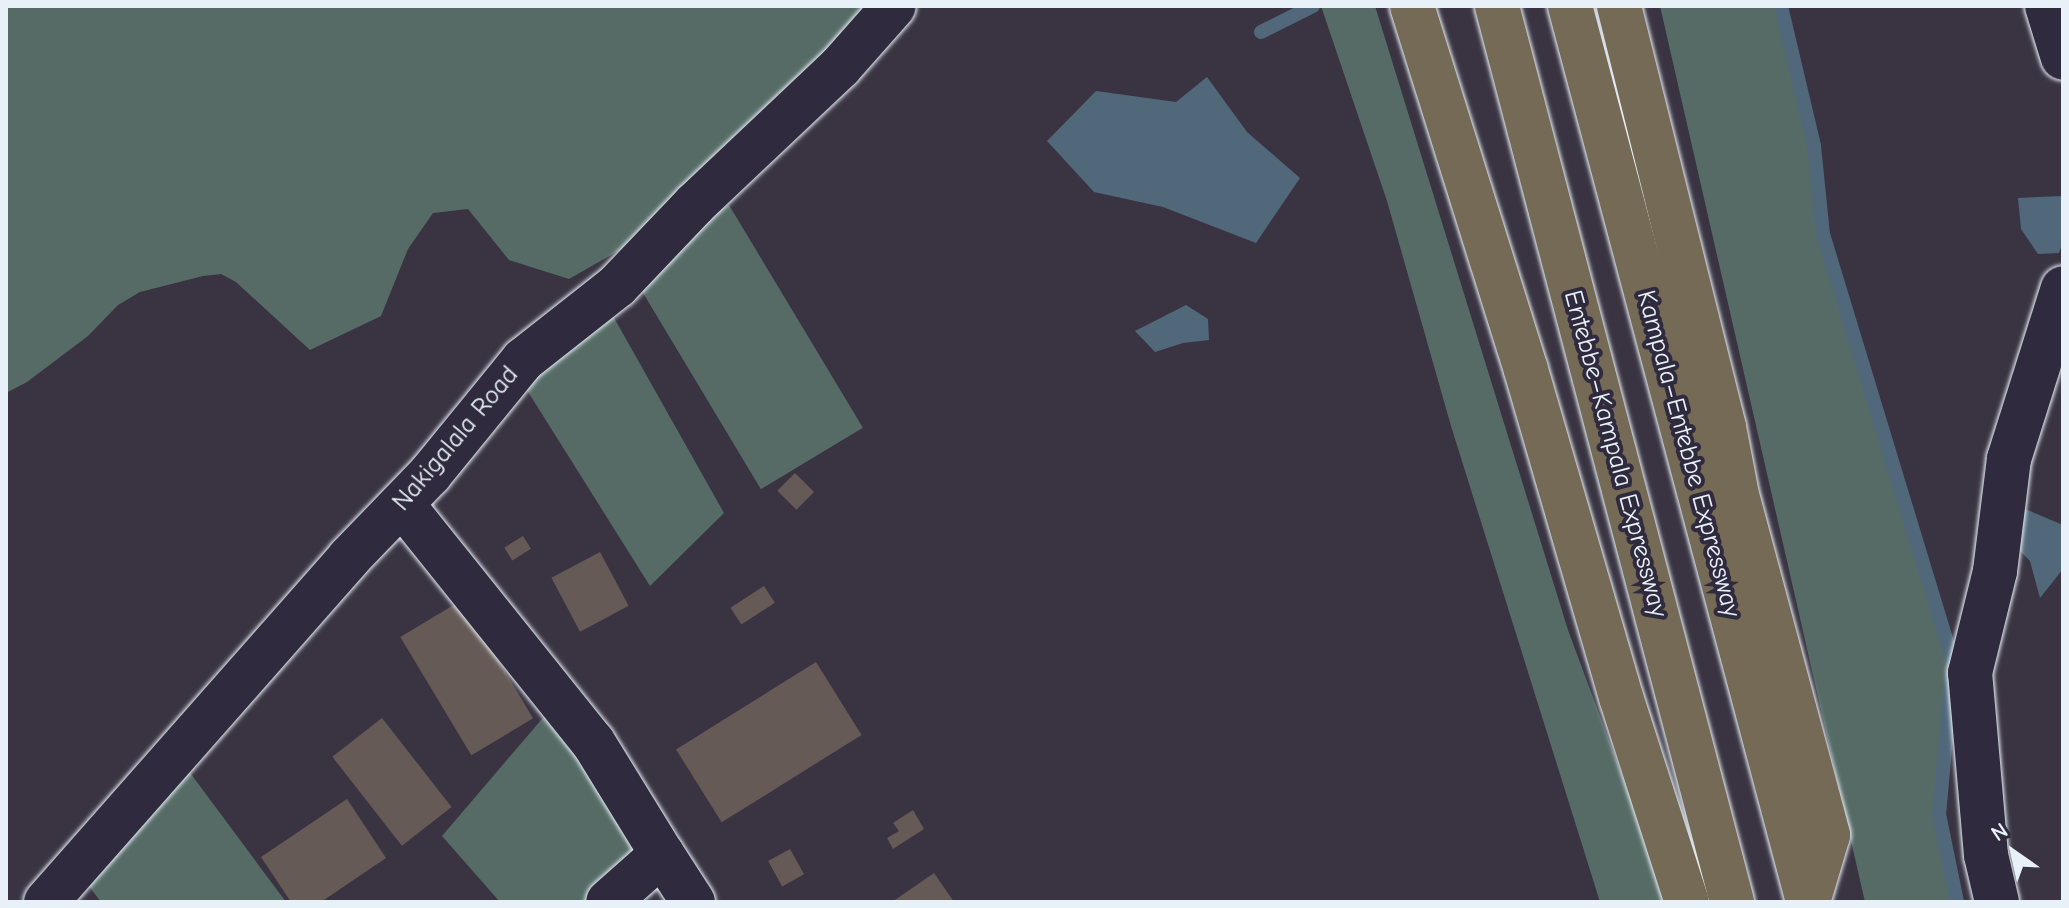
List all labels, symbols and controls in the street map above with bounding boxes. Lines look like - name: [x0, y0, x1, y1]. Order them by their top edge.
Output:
- street label: Entebbe–Kampala Expressway: [1556, 287, 1674, 621]
- street label: Kampala–Entebbe Expressway: [1629, 287, 1747, 621]
- street label: Nakigalala Road: [386, 360, 526, 518]
- north arrow: [1973, 812, 2053, 892]
- text: N: [1986, 817, 2013, 847]

